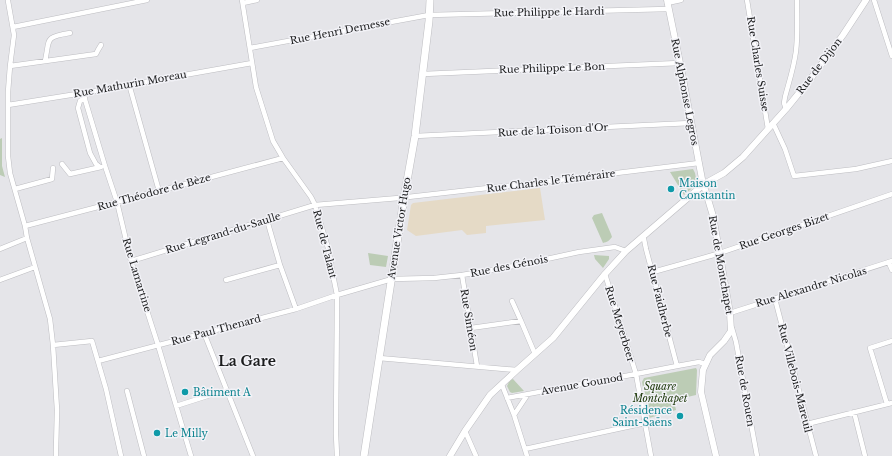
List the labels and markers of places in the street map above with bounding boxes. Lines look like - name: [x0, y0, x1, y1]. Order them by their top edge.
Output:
- place label: Maison Constantin: [679, 177, 735, 202]
- marker: Maison Constantin: [666, 184, 676, 194]
- place label: Bâtiment A: [193, 386, 251, 399]
- marker: Bâtiment A: [180, 387, 190, 397]
- place label: Résidence Saint-Saëns: [612, 404, 672, 429]
- marker: Résidence Saint-Saëns: [675, 411, 685, 421]
- place label: Le Milly: [165, 427, 209, 440]
- marker: Le Milly: [152, 428, 162, 438]

